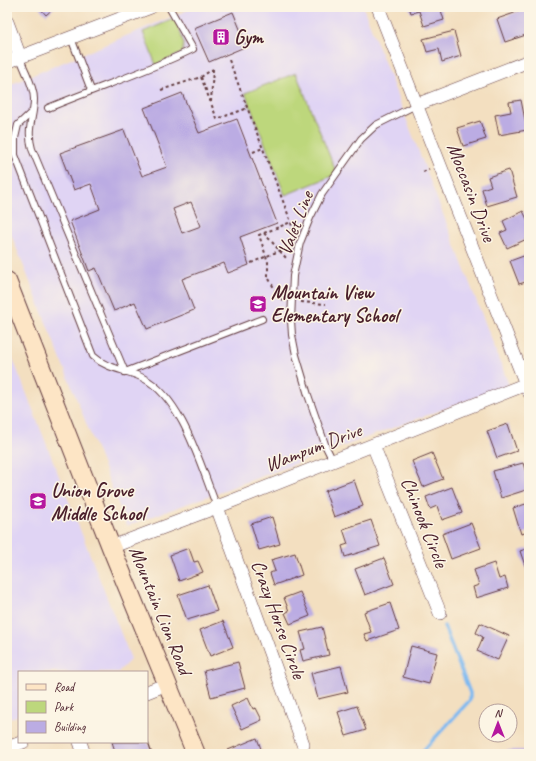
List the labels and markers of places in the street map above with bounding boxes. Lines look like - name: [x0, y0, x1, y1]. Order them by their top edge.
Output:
- place label: Gym: [234, 25, 265, 50]
- building icon: Gym: [211, 27, 231, 47]
- place label: Mountain View Elementary School: [271, 280, 401, 328]
- school or university icon: Mountain View Elementary School: [248, 294, 268, 314]
- place label: Union Grove Middle School: [51, 478, 148, 526]
- school or university icon: Union Grove Middle School: [28, 491, 48, 511]

